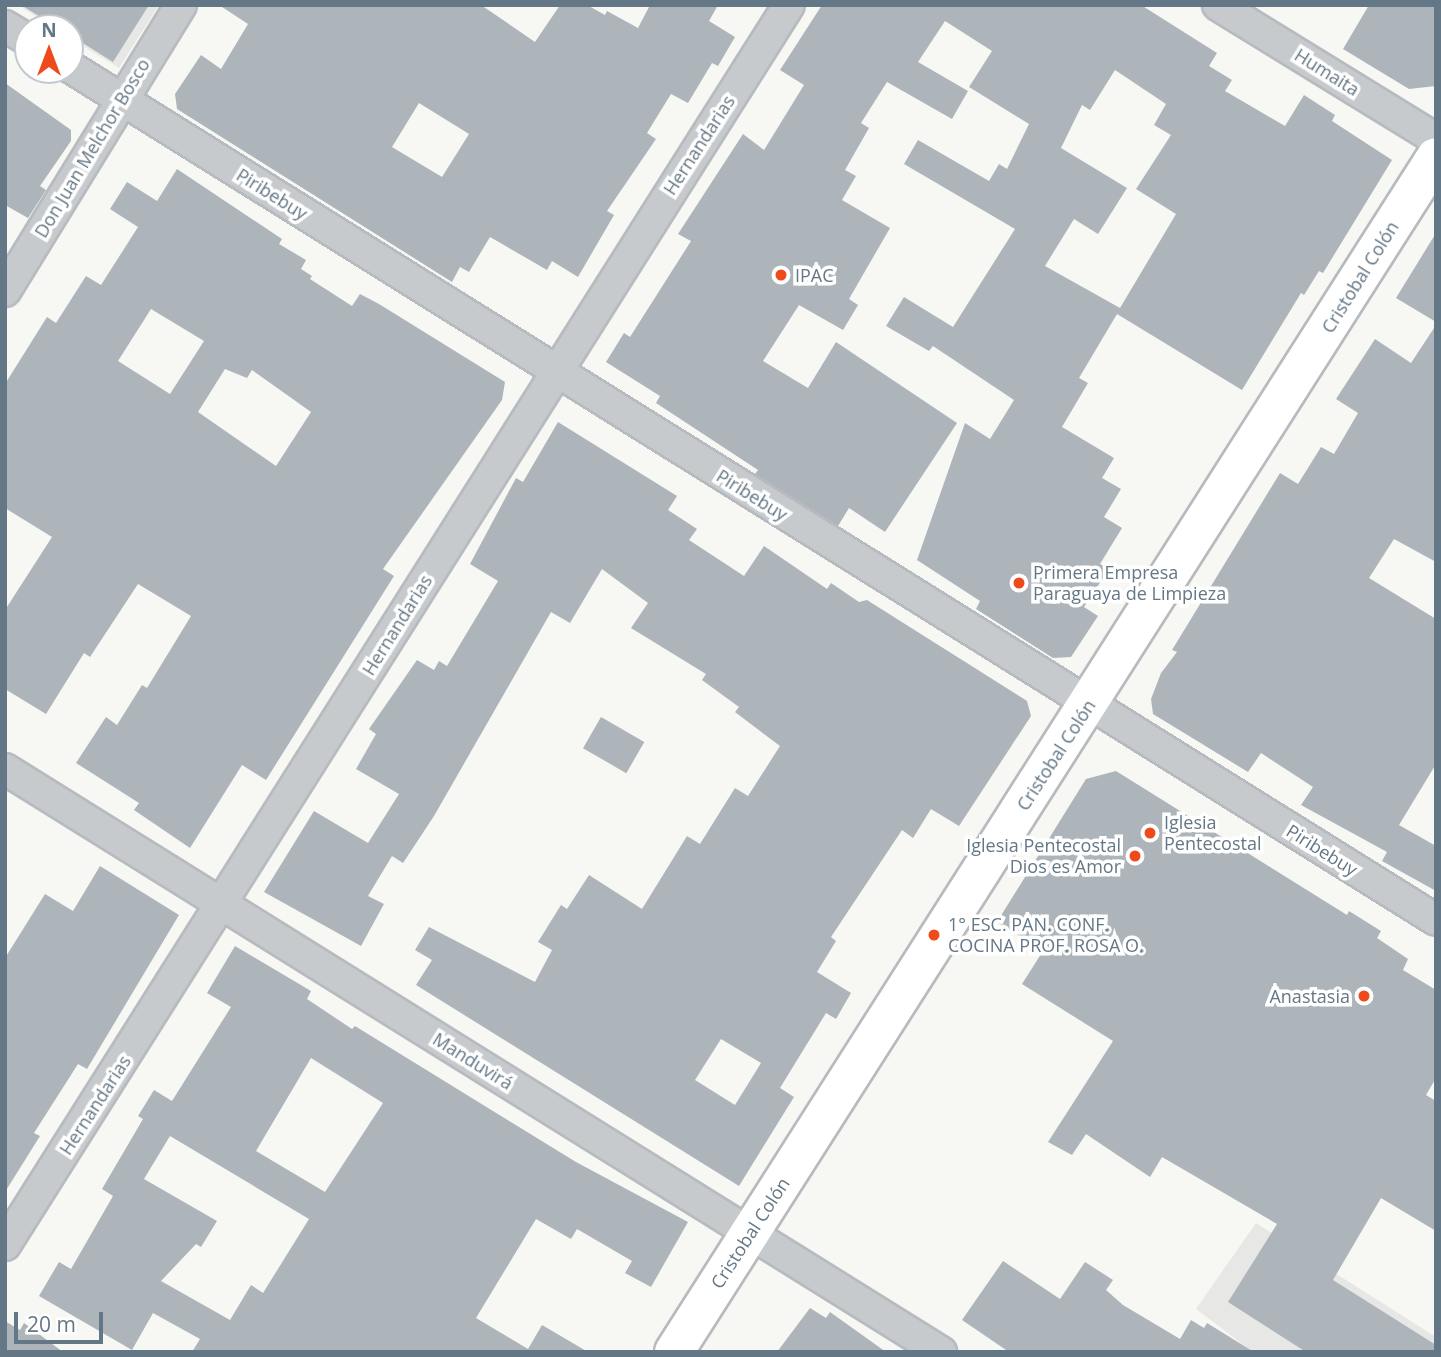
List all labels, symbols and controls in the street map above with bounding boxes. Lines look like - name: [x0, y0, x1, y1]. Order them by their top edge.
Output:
- north arrow: [14, 14, 84, 84]
- text: N: [41, 17, 57, 43]
- street label: Humaita: [1291, 44, 1363, 100]
- street label: Don Juan Melchor Bosco: [30, 55, 154, 241]
- street label: Hernandarias: [659, 91, 739, 199]
- street label: Piribebuy: [233, 164, 311, 224]
- street label: Cristobal Colón: [1317, 217, 1403, 337]
- place label: IPAC: [795, 264, 834, 286]
- marker: IPAC: [773, 267, 789, 283]
- street label: Piribebuy: [713, 465, 791, 525]
- place label: Primera Empresa Paraguaya de Limpieza: [1033, 562, 1226, 604]
- street label: Hernandarias: [358, 571, 436, 679]
- marker: Primera Empresa Paraguaya de Limpieza: [1011, 575, 1027, 591]
- street label: Cristobal Colón: [1012, 695, 1100, 815]
- place label: Iglesia Pentecostal: [1164, 812, 1261, 854]
- street label: Piribebuy: [1283, 820, 1361, 880]
- marker: Iglesia Pentecostal: [1142, 825, 1158, 841]
- place label: Iglesia Pentecostal Dios es Amor: [966, 835, 1121, 878]
- marker: Iglesia Pentecostal Dios es Amor: [1127, 848, 1143, 864]
- place label: 1° ESC. PAN. CONF. COCINA PROF. ROSA O.: [948, 914, 1144, 956]
- marker: 1° ESC. PAN. CONF. COCINA PROF. ROSA O.: [926, 927, 942, 943]
- place label: Anastasia: [1269, 985, 1350, 1007]
- marker: Anastasia: [1356, 988, 1372, 1004]
- street label: Manduvirá: [429, 1028, 517, 1094]
- street label: Hernandarias: [55, 1051, 135, 1159]
- street label: Cristobal Colón: [706, 1173, 794, 1293]
- scale bar: [18, 1298, 107, 1342]
- text: 20 m: [27, 1310, 76, 1338]

